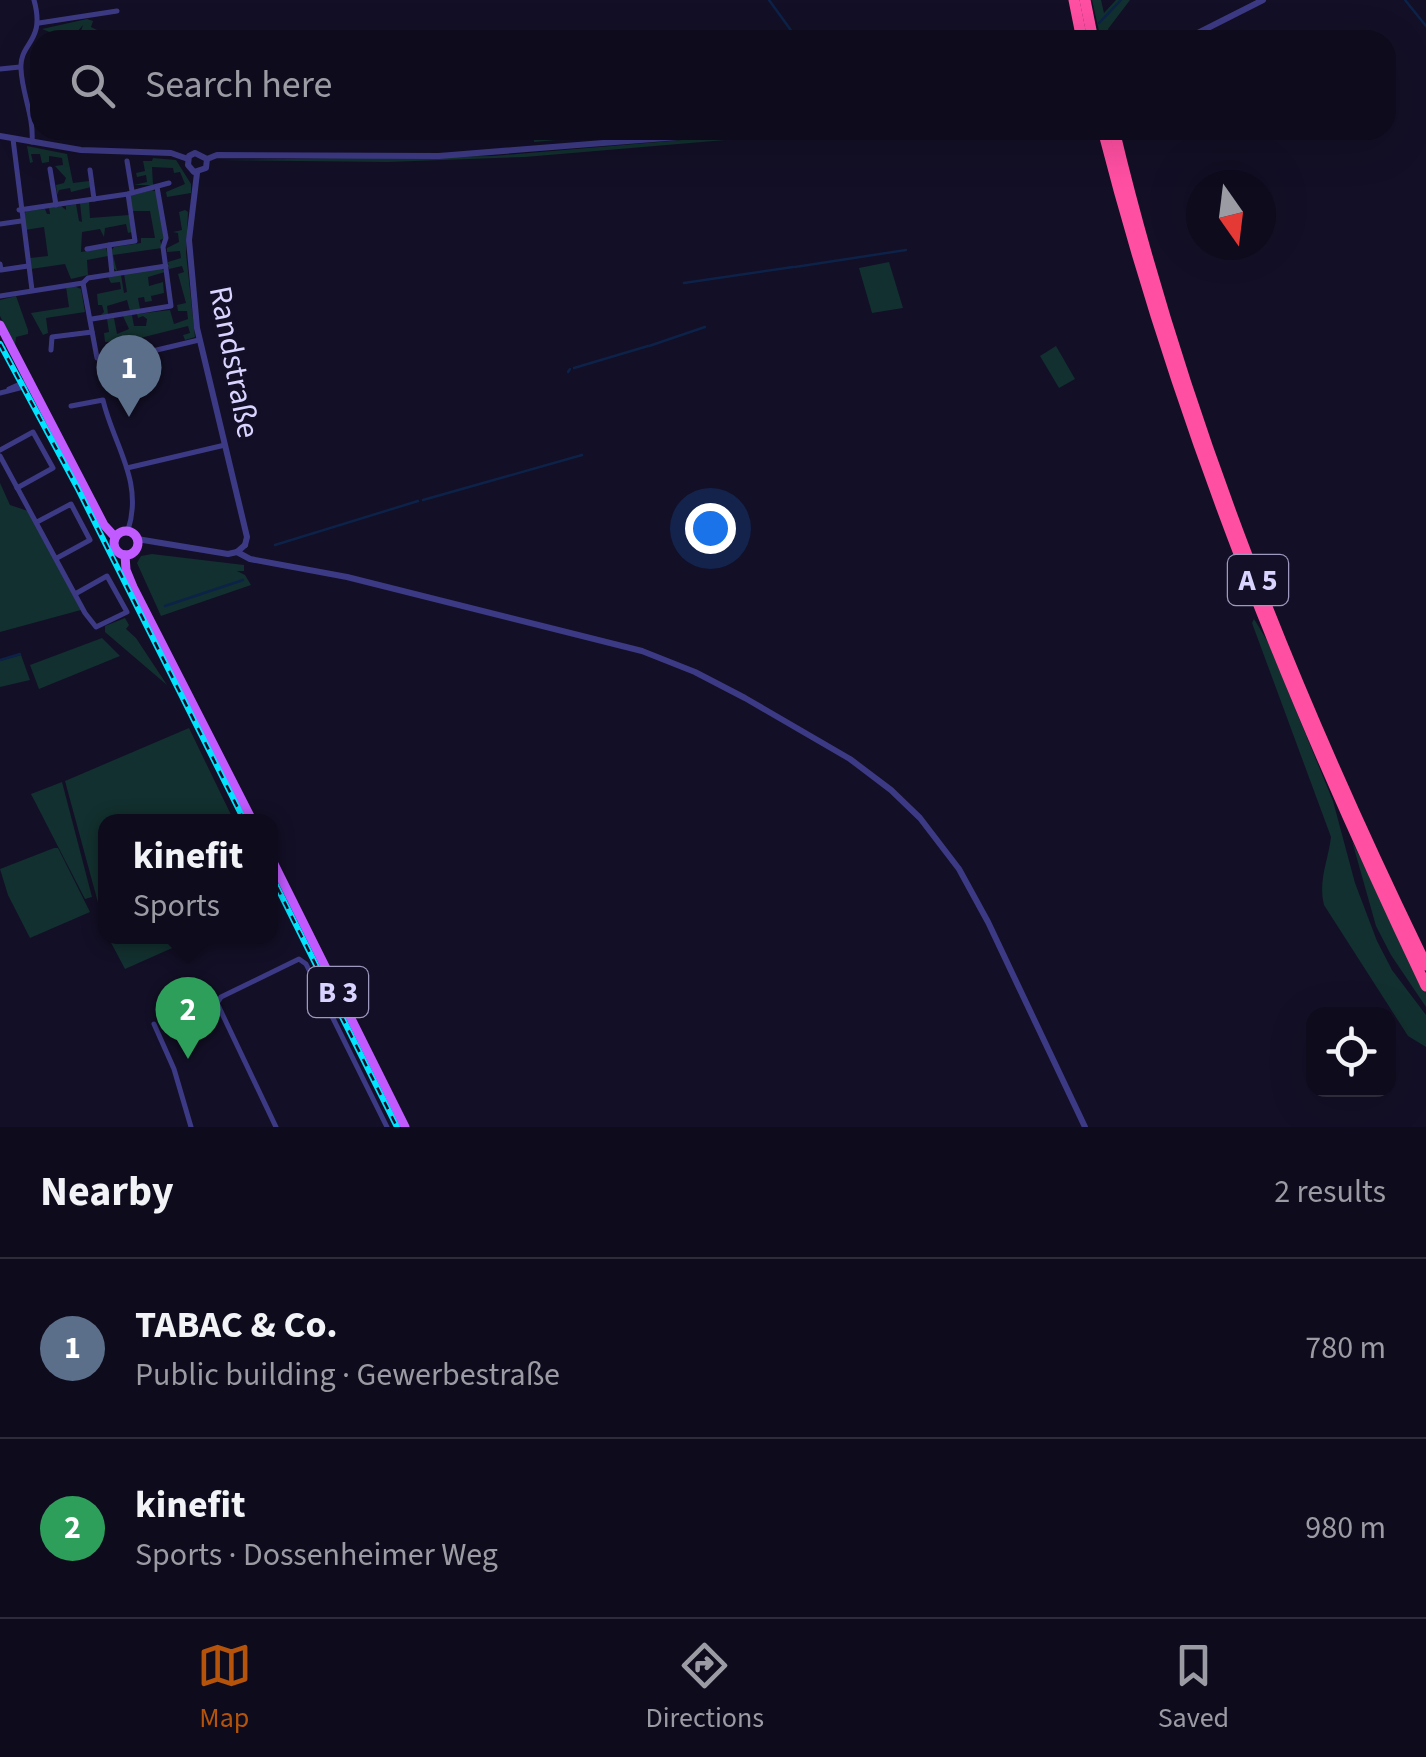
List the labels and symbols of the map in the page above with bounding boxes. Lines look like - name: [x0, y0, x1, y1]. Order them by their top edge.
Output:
- north arrow: [1186, 170, 1276, 260]
- street label: Randstraße: [197, 282, 271, 442]
- pin: 1: [96, 334, 162, 417]
- your location: [685, 503, 736, 554]
- road number: A 5: [1228, 555, 1288, 605]
- road number: B 3: [308, 967, 368, 1017]
- pin: 2: [156, 976, 220, 1059]

